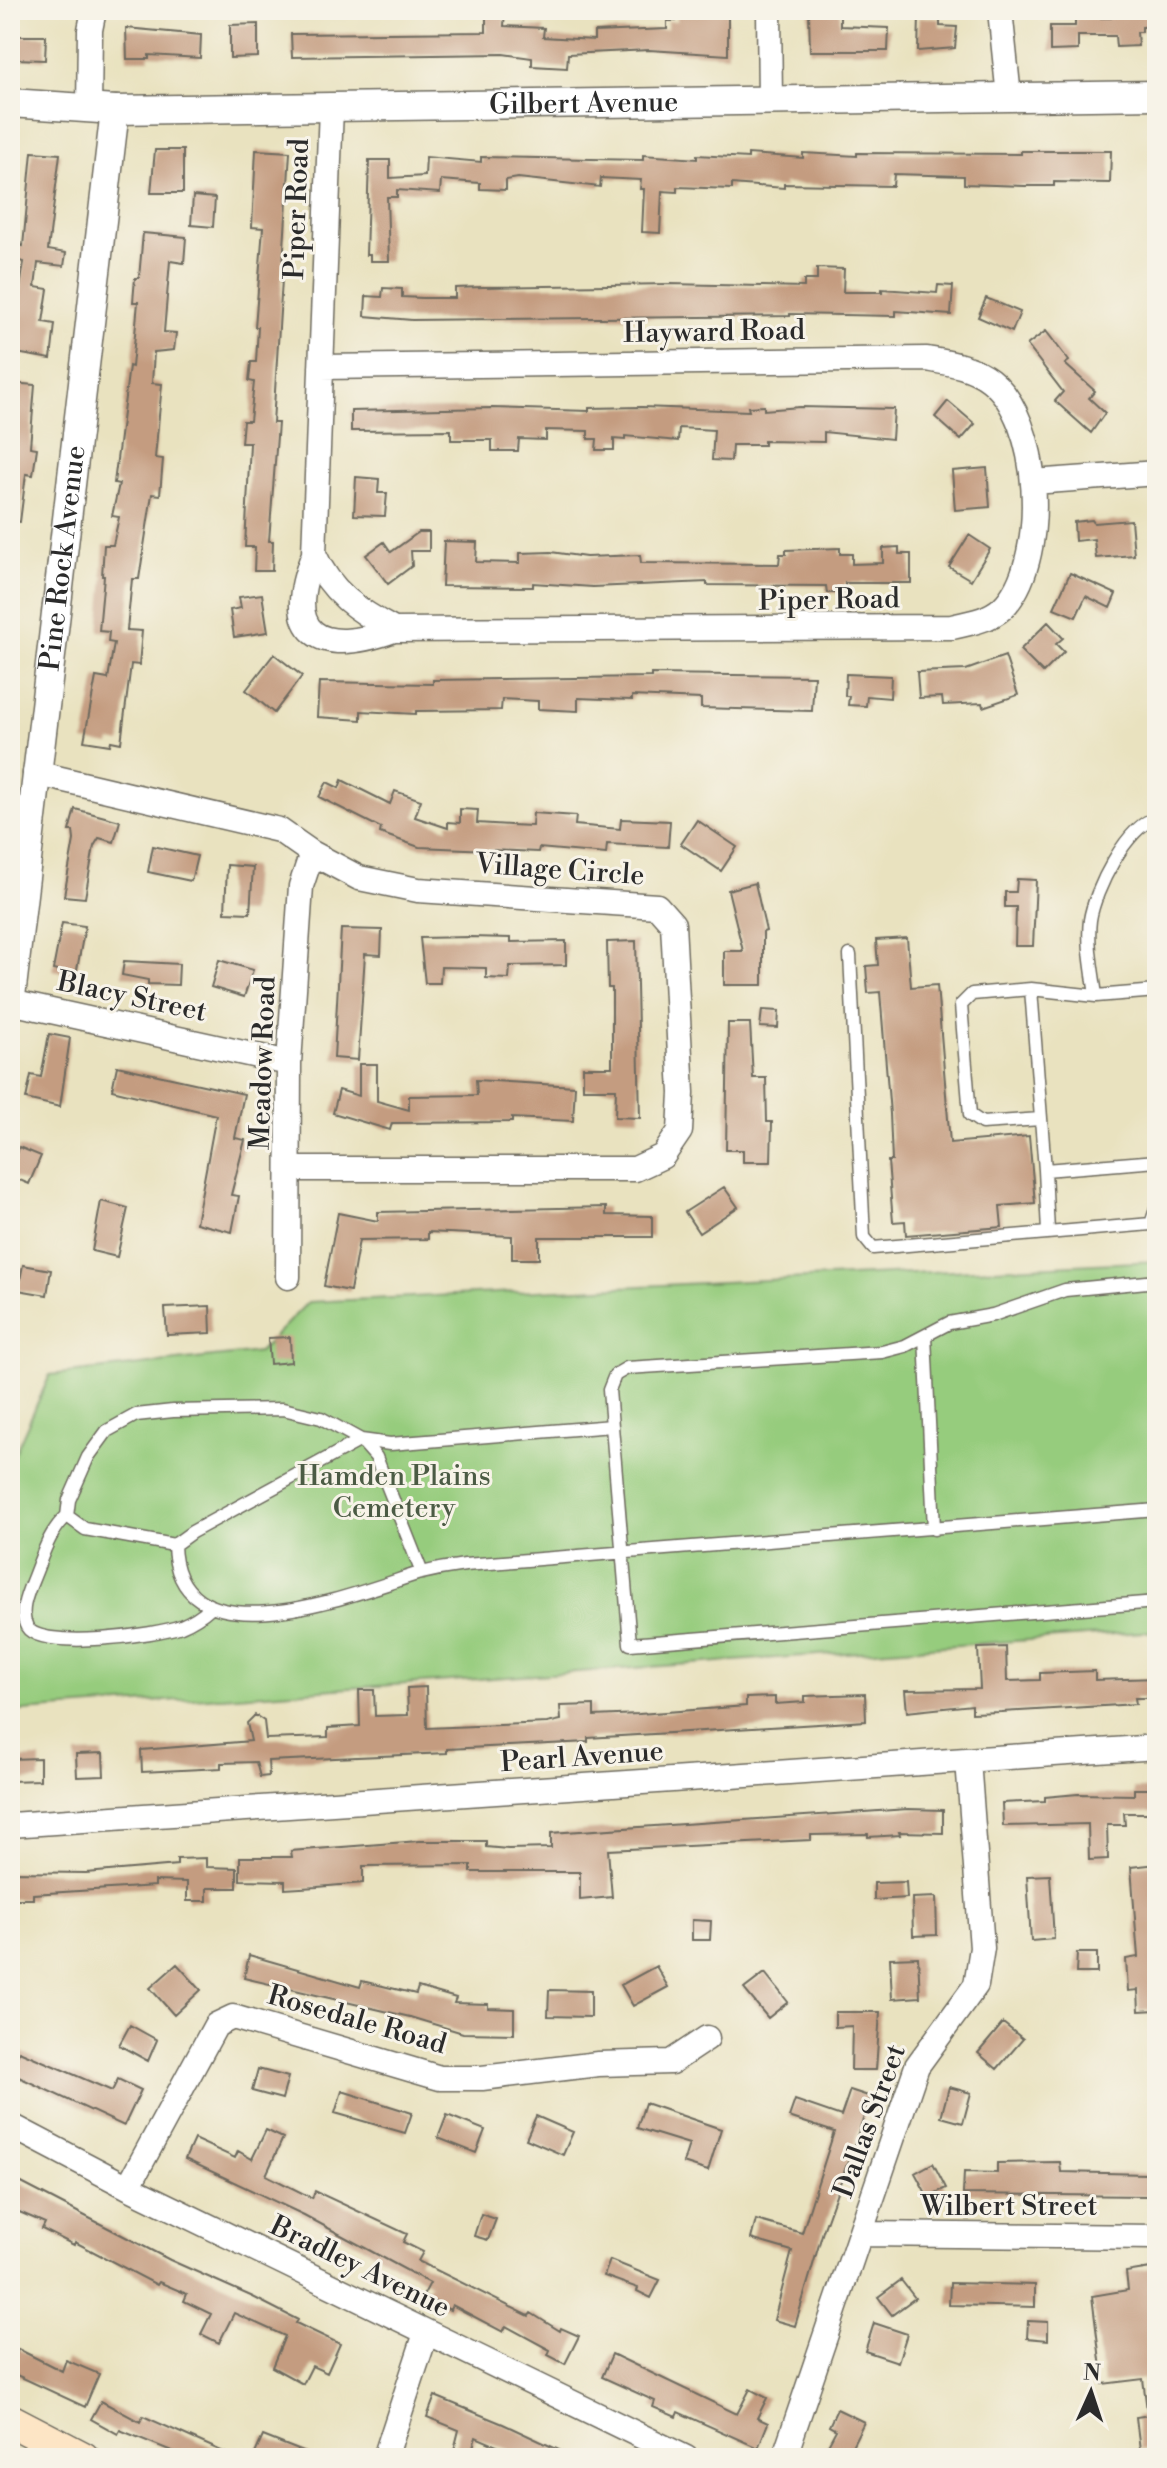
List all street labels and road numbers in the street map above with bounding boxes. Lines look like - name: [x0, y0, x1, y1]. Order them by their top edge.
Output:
- street label: Gilbert Avenue: [489, 84, 679, 122]
- street label: Piper Road: [277, 138, 317, 280]
- street label: Hayward Road: [623, 313, 805, 351]
- street label: Pine Rock Avenue: [32, 443, 93, 673]
- street label: Piper Road: [758, 581, 900, 619]
- street label: Village Circle: [473, 847, 646, 893]
- street label: Blacy Street: [53, 964, 210, 1030]
- street label: Meadow Road: [242, 975, 284, 1151]
- street label: Pearl Avenue: [499, 1734, 665, 1780]
- street label: Rosedale Road: [264, 1978, 451, 2062]
- street label: Dallas Street: [826, 2039, 914, 2203]
- street label: Wilbert Street: [920, 2189, 1097, 2224]
- street label: Bradley Avenue: [263, 2208, 456, 2326]

